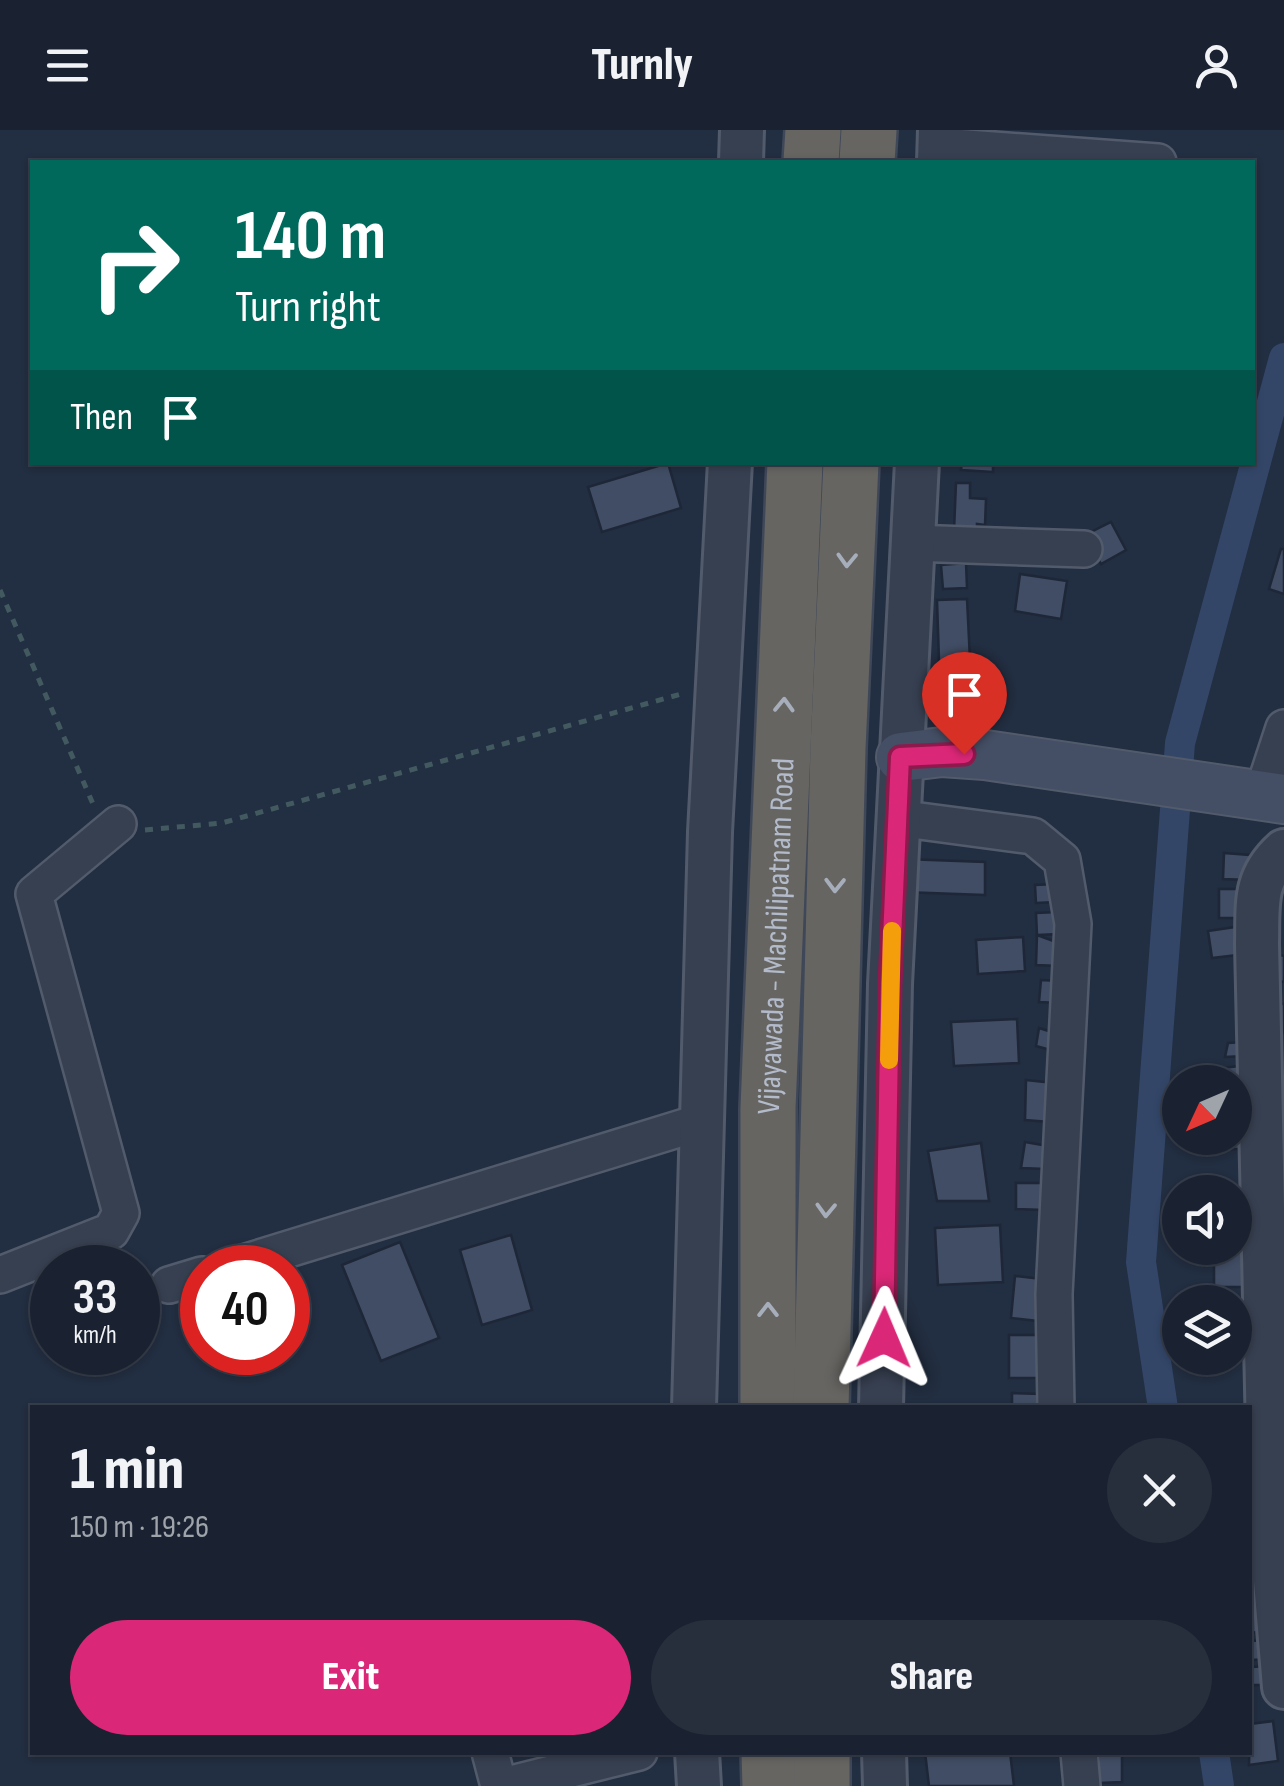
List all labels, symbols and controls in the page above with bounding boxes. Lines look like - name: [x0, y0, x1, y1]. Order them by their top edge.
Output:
- icon: menu: [40, 38, 95, 93]
- text: Turnly: [591, 38, 693, 93]
- icon: person: [1189, 38, 1244, 93]
- text: 140 m: [235, 195, 386, 279]
- icon: right: [70, 200, 200, 330]
- text: Turn right: [235, 280, 381, 335]
- icon: arrive: [153, 390, 208, 445]
- text: Then: [70, 395, 133, 440]
- one-way arrow: [836, 552, 857, 568]
- pin: [922, 652, 1007, 755]
- icon: arrive: [937, 667, 992, 722]
- one-way arrow: [774, 697, 795, 713]
- street label: Vijayawada - Machilipatnam Road: [750, 757, 804, 1115]
- one-way arrow: [824, 877, 845, 893]
- north arrow: [1162, 1065, 1252, 1155]
- map controls: [1162, 1065, 1252, 1375]
- button: sound: [1162, 1175, 1252, 1265]
- one-way arrow: [816, 1202, 837, 1218]
- speed limit sign: 40: [180, 1245, 310, 1375]
- text: 33: [73, 1268, 117, 1328]
- button: layers: [1162, 1285, 1252, 1375]
- position arrow: [832, 1286, 936, 1390]
- one-way arrow: [757, 1302, 779, 1318]
- text: km/h: [73, 1320, 117, 1351]
- text: 1 min: [70, 1434, 184, 1506]
- button: close: [1107, 1438, 1212, 1543]
- text: 150 m · 19:26: [70, 1508, 209, 1547]
- button: Exit: [70, 1620, 631, 1735]
- button: Share: [651, 1620, 1212, 1735]

